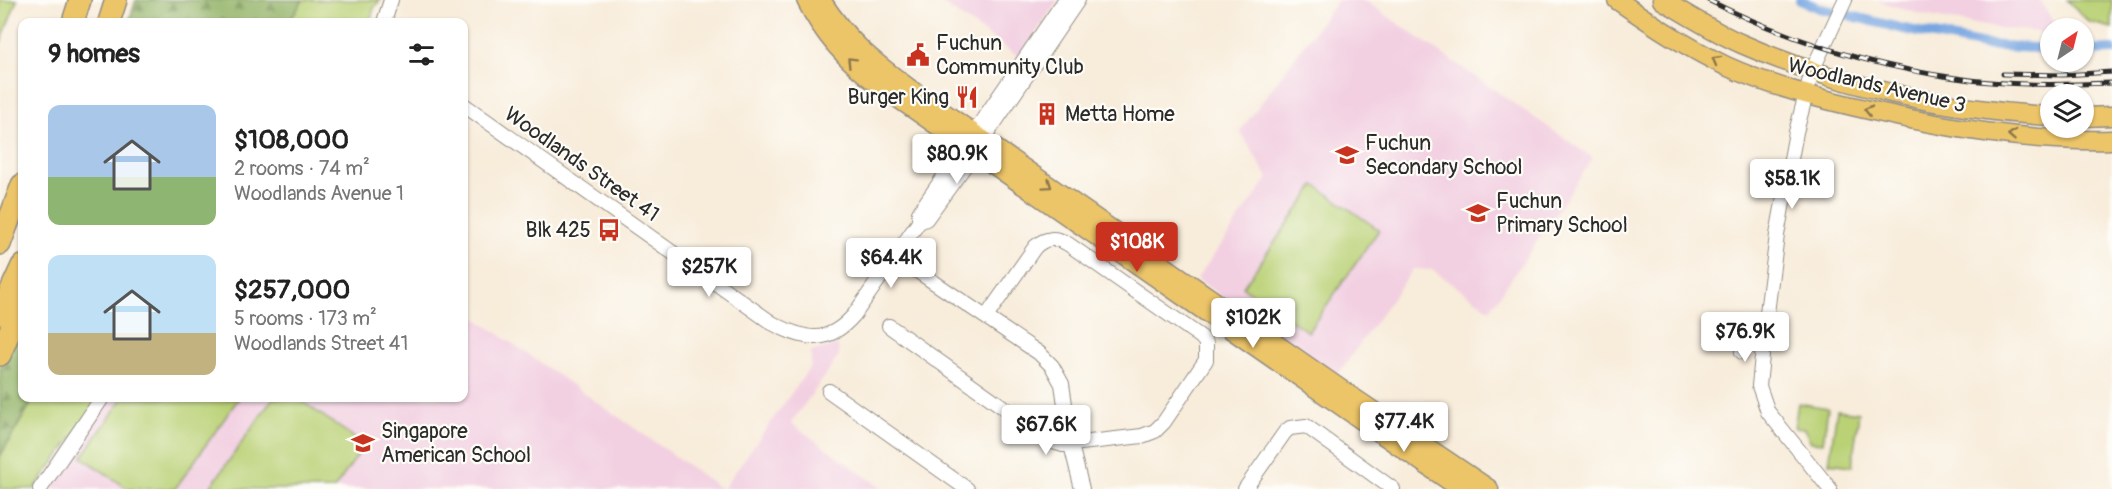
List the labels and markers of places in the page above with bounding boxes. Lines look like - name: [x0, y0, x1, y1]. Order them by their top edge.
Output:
- place label: Fuchun Community Club: [936, 30, 1084, 81]
- public building icon: Fuchun Community Club: [905, 42, 931, 68]
- place label: Burger King: [847, 84, 949, 111]
- restaurant icon: Burger King: [954, 84, 980, 110]
- building icon: Metta Home: [1034, 101, 1060, 127]
- place label: Metta Home: [1065, 101, 1175, 128]
- place label: Fuchun Secondary School: [1365, 130, 1523, 181]
- pin: $80.9K: [908, 134, 1006, 185]
- school or university icon: Fuchun Secondary School: [1334, 142, 1360, 168]
- pin: $58.1K: [1743, 159, 1841, 210]
- place label: Fuchun Primary School: [1496, 188, 1628, 239]
- school or university icon: Fuchun Primary School: [1465, 200, 1491, 226]
- place label: Blk 425: [526, 217, 591, 244]
- bus stop icon: Blk 425: [596, 217, 622, 243]
- pin: $108K: [1095, 222, 1179, 273]
- pin: $64.4K: [842, 238, 940, 289]
- pin: $257K: [667, 247, 751, 298]
- pin: $102K: [1211, 298, 1295, 349]
- pin: $76.9K: [1696, 312, 1794, 363]
- pin: $77.4K: [1355, 402, 1453, 453]
- pin: $67.6K: [997, 405, 1095, 456]
- place label: Singapore American School: [381, 418, 531, 469]
- school or university icon: Singapore American School: [350, 430, 376, 456]

